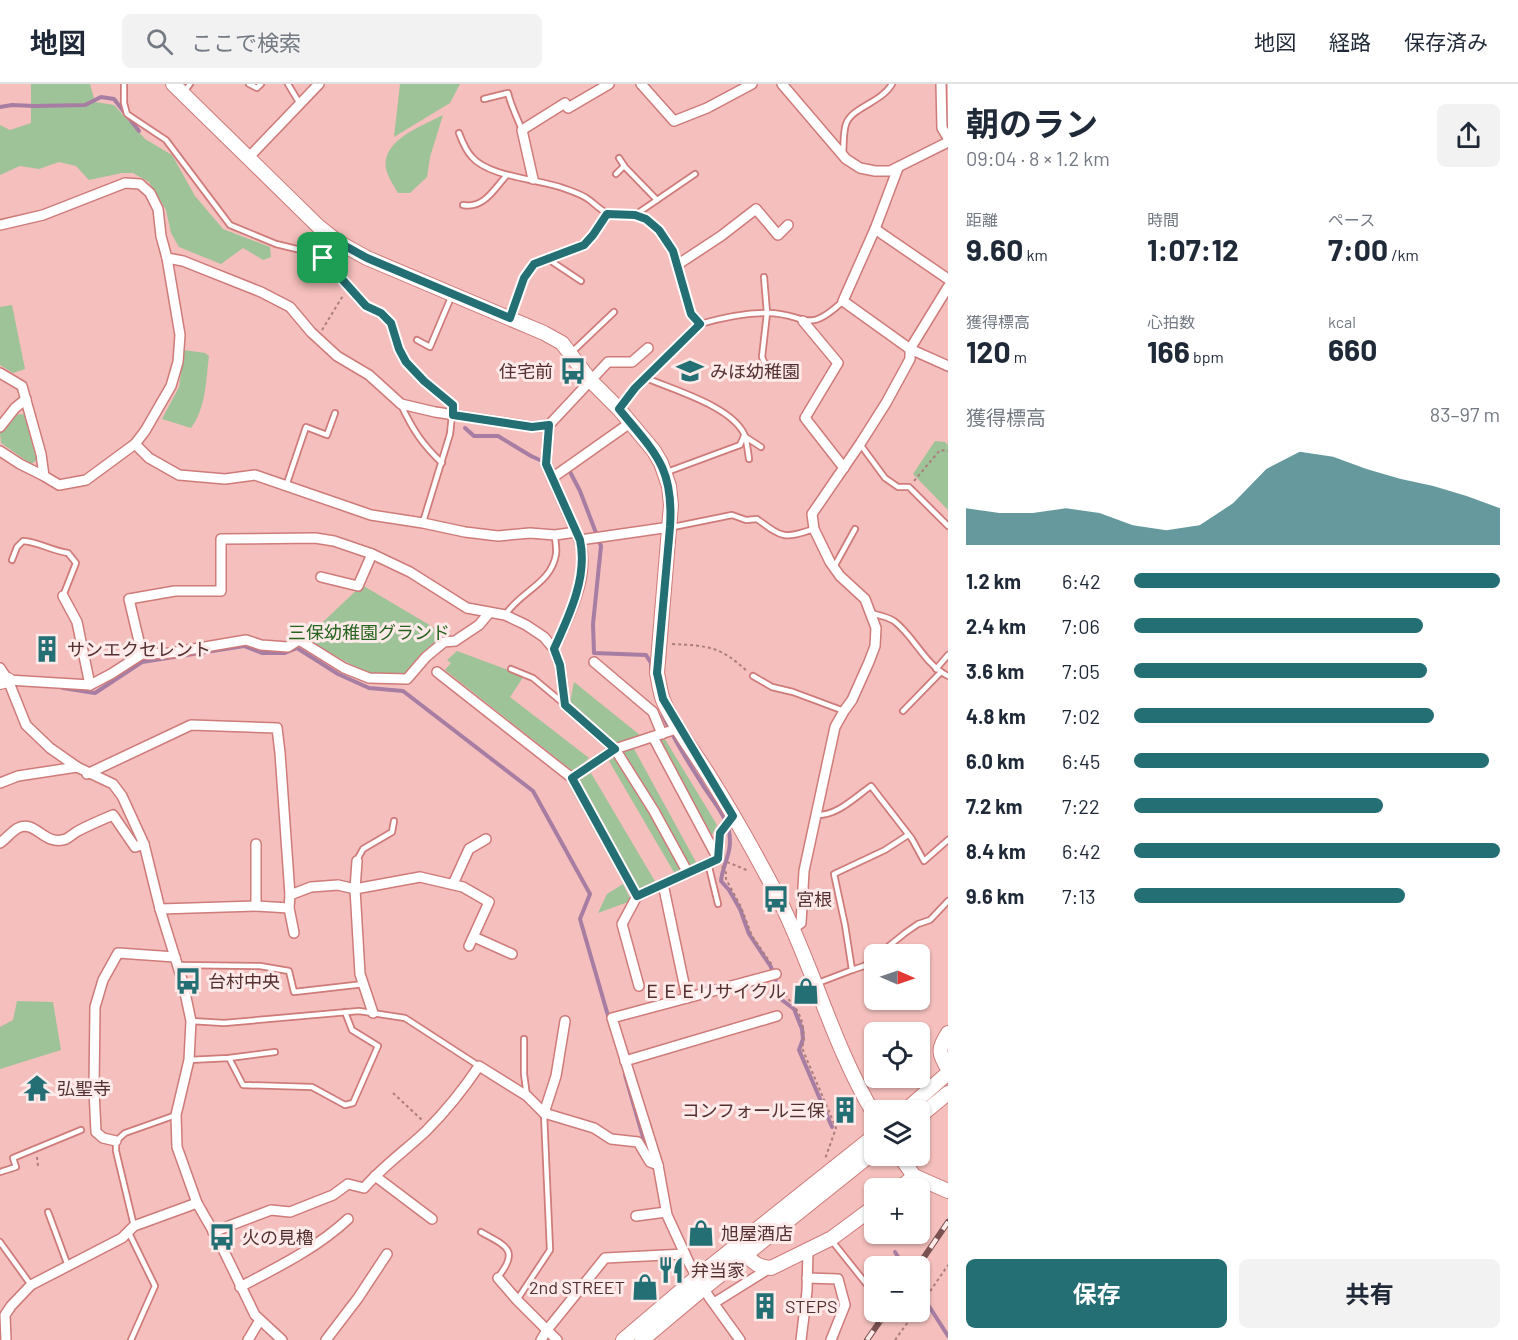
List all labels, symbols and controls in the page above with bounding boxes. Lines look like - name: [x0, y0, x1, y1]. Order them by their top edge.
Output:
- search box: [122, 14, 542, 68]
- text: 地図: [30, 25, 86, 59]
- icon: search: [143, 25, 176, 58]
- text: ここで検索: [191, 29, 301, 55]
- text: 地図: [1254, 29, 1296, 54]
- text: 経路: [1329, 29, 1371, 54]
- text: 保存済み: [1404, 29, 1488, 54]
- text: 朝のラン: [966, 103, 1098, 143]
- button: share: [1437, 104, 1500, 167]
- text: 09:04 · 8 × 1.2 km: [966, 146, 1110, 170]
- text: 距離: [966, 210, 998, 229]
- text: 時間: [1147, 210, 1179, 229]
- text: ペース: [1328, 210, 1375, 229]
- text: 9.60: [966, 231, 1023, 267]
- text: 1:07:12: [1147, 231, 1239, 267]
- text: 7:00: [1328, 231, 1388, 267]
- pin: [297, 232, 348, 283]
- icon: arrive: [306, 241, 339, 274]
- text: km: [1023, 245, 1048, 264]
- text: /km: [1388, 245, 1419, 264]
- text: 獲得標高: [966, 312, 1030, 331]
- text: 心拍数: [1147, 312, 1195, 331]
- text: kcal: [1328, 312, 1356, 331]
- text: 660: [1328, 331, 1377, 367]
- text: 120: [966, 333, 1011, 369]
- text: 166: [1147, 333, 1190, 369]
- text: m: [1011, 347, 1027, 366]
- text: bpm: [1190, 347, 1224, 366]
- bus stop icon: 住宅前: [558, 356, 588, 386]
- school or university icon: みほ幼稚園: [675, 356, 705, 386]
- place label: 住宅前: [499, 360, 553, 382]
- place label: みほ幼稚園: [710, 360, 800, 382]
- text: 83–97 m: [1430, 402, 1500, 426]
- text: 獲得標高: [966, 405, 1046, 429]
- text: 1.2 km: [966, 569, 1021, 593]
- text: 6:42: [1062, 569, 1101, 593]
- text: 2.4 km: [966, 614, 1026, 638]
- text: 7:06: [1062, 614, 1100, 638]
- park label: 三保幼稚園グランド: [288, 621, 450, 643]
- building icon: サンエクセレント: [32, 634, 62, 664]
- place label: サンエクセレント: [67, 638, 211, 660]
- text: 3.6 km: [966, 659, 1024, 683]
- text: 7:05: [1062, 659, 1100, 683]
- text: 4.8 km: [966, 704, 1026, 728]
- text: 7:02: [1062, 704, 1100, 728]
- text: 6.0 km: [966, 749, 1024, 773]
- text: 6:45: [1062, 749, 1100, 773]
- text: 7.2 km: [966, 794, 1023, 818]
- text: 7:22: [1062, 794, 1100, 818]
- text: 8.4 km: [966, 839, 1026, 863]
- text: 6:42: [1062, 839, 1101, 863]
- bus stop icon: 宮根: [761, 884, 791, 914]
- text: 9.6 km: [966, 884, 1024, 908]
- text: 7:13: [1062, 884, 1096, 908]
- place label: 宮根: [796, 888, 832, 910]
- north arrow: [864, 944, 930, 1010]
- map controls: [864, 944, 930, 1322]
- bus stop icon: 台村中央: [173, 966, 203, 996]
- place label: 台村中央: [208, 970, 280, 992]
- shop icon: ＥＥＥリサイクル: [791, 976, 821, 1006]
- place label: ＥＥＥリサイクル: [643, 980, 786, 1002]
- button: locate: [864, 1022, 930, 1088]
- temple icon: 弘聖寺: [22, 1073, 52, 1103]
- place label: 弘聖寺: [57, 1077, 111, 1099]
- building icon: コンフォール三保: [830, 1095, 860, 1125]
- place label: コンフォール三保: [682, 1099, 825, 1121]
- button: layers: [864, 1100, 930, 1166]
- button: +: [864, 1178, 930, 1244]
- shop icon: 旭屋酒店: [686, 1218, 716, 1248]
- bus stop icon: 火の見櫓: [207, 1222, 237, 1252]
- place label: 旭屋酒店: [721, 1222, 793, 1244]
- place label: 火の見櫓: [242, 1226, 314, 1248]
- restaurant icon: 弁当家: [656, 1255, 686, 1285]
- button: −: [864, 1256, 930, 1322]
- place label: 弁当家: [691, 1259, 745, 1281]
- button: 保存: [966, 1259, 1227, 1328]
- button: 共有: [1239, 1259, 1500, 1328]
- shop icon: 2nd STREET: [630, 1272, 660, 1302]
- place label: 2nd STREET: [529, 1276, 625, 1298]
- building icon: STEPS: [750, 1291, 780, 1321]
- place label: STEPS: [785, 1295, 837, 1317]

